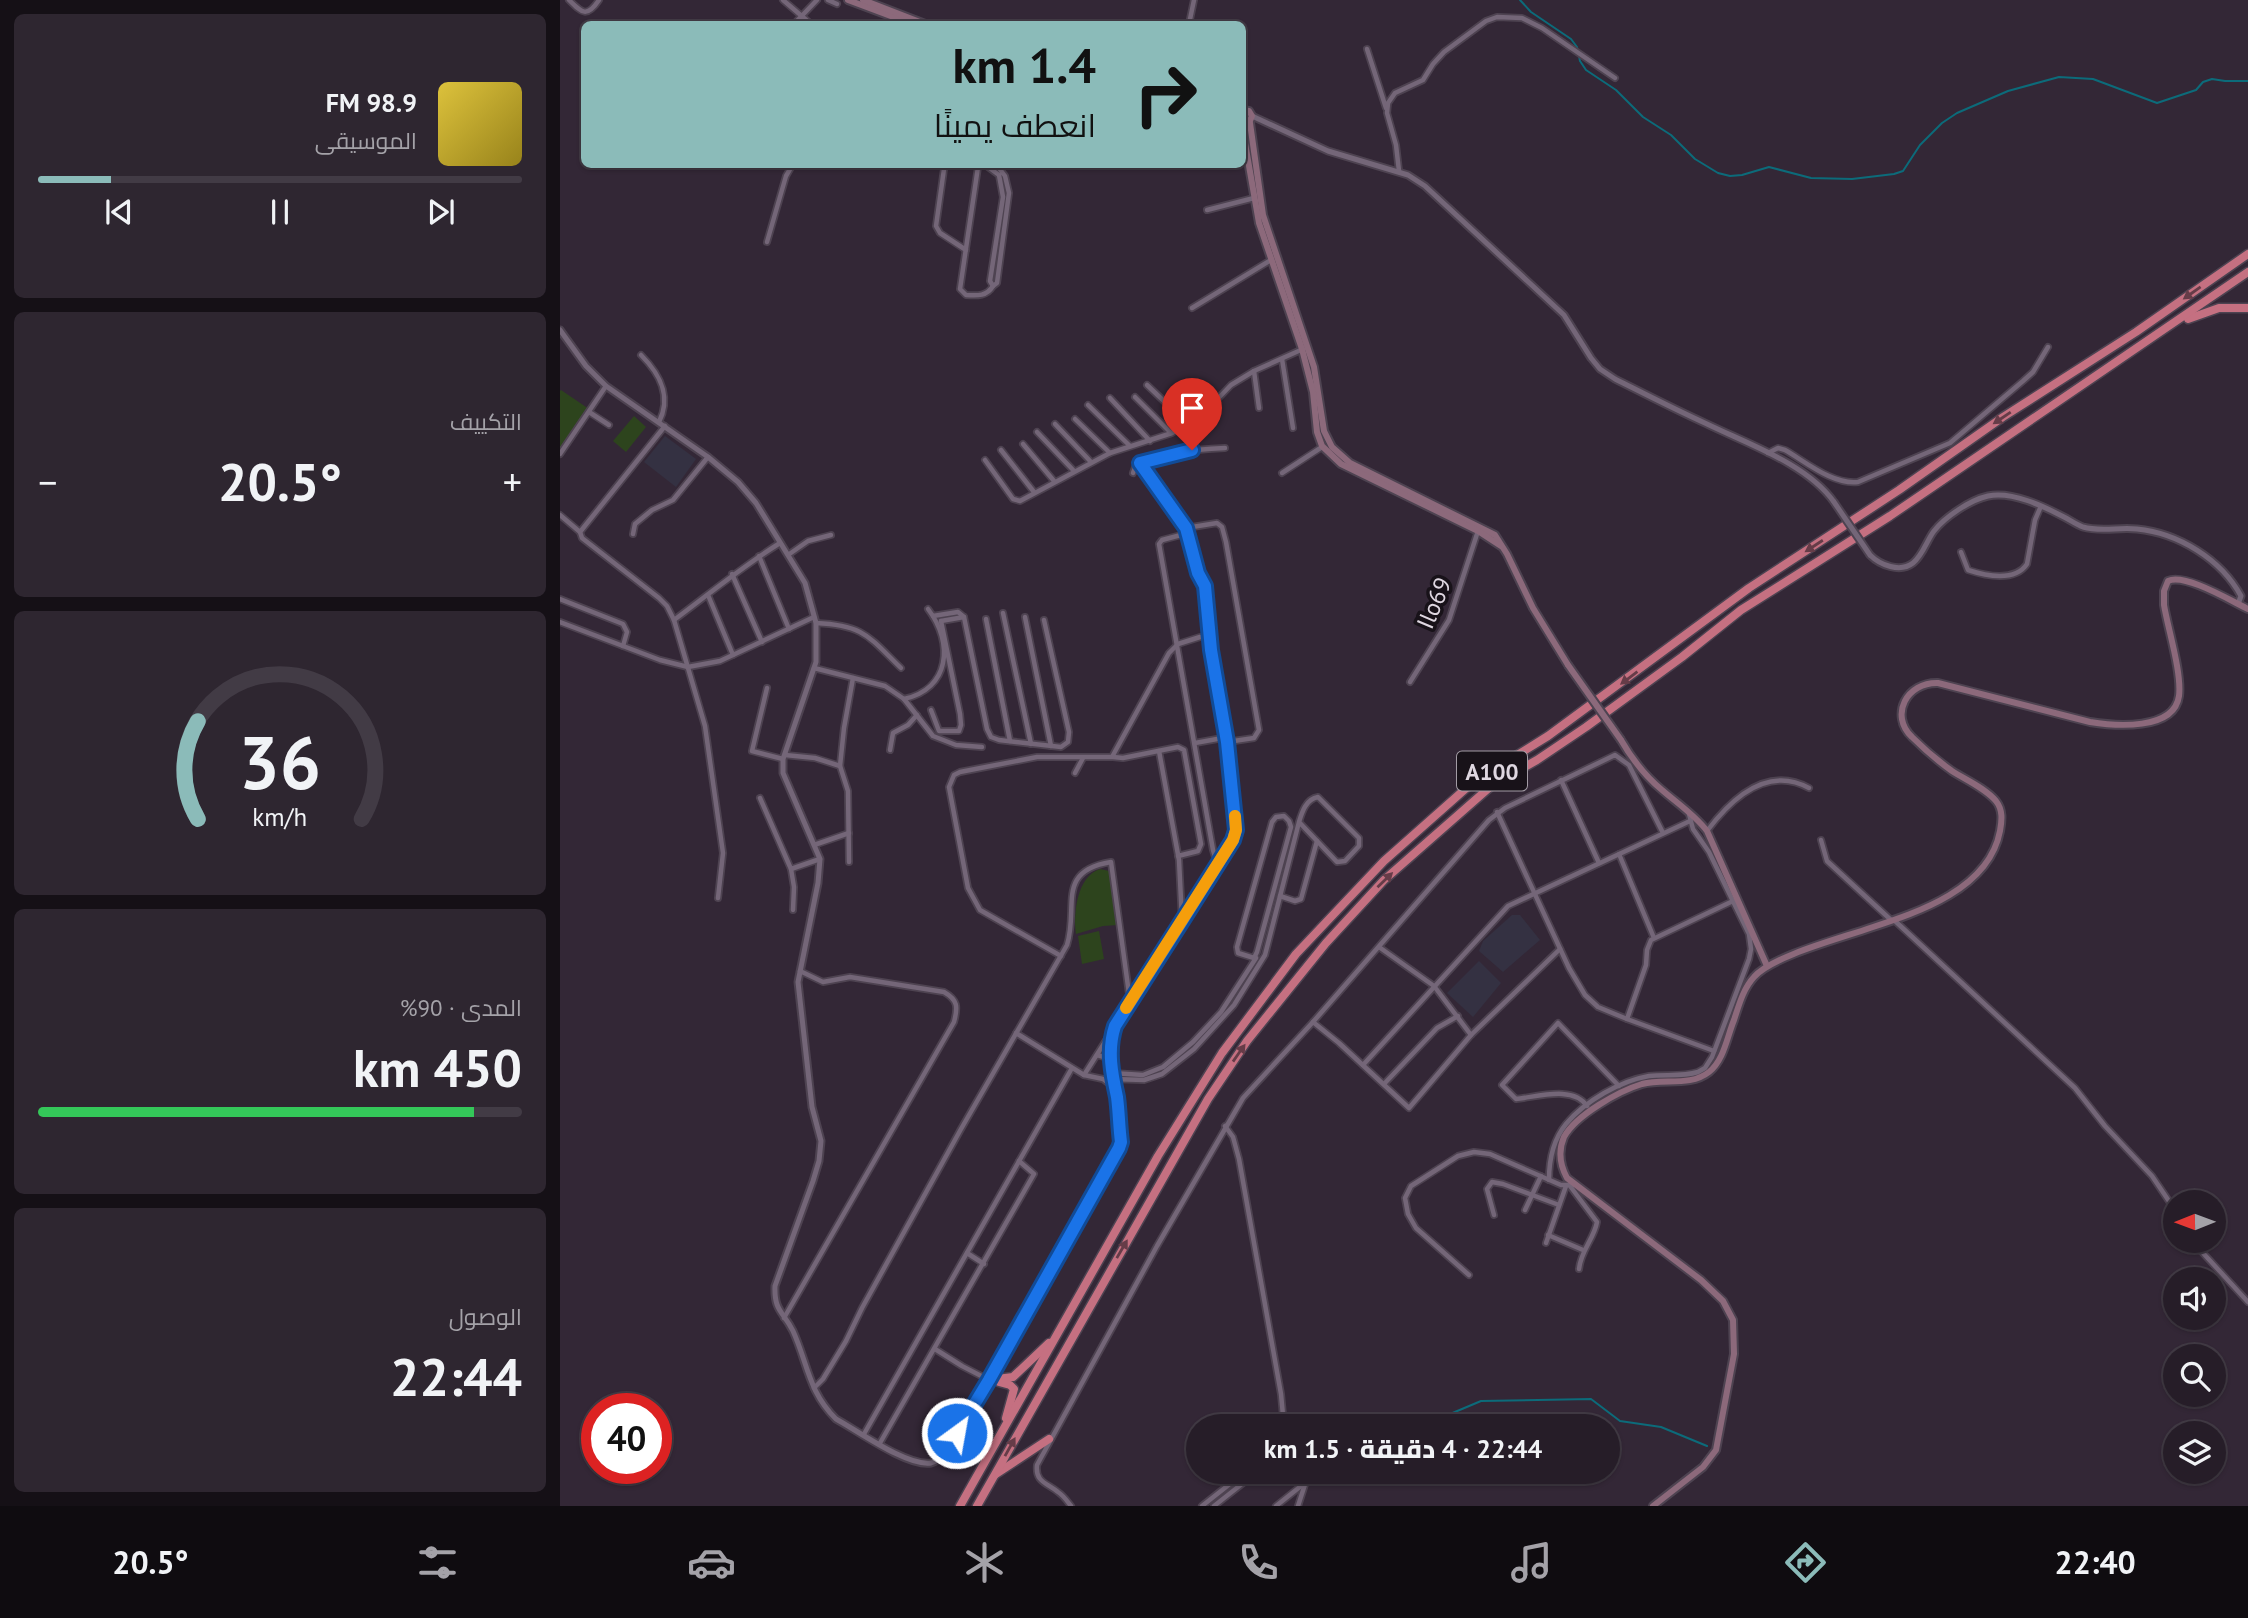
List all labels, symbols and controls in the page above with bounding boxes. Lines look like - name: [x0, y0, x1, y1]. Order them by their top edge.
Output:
- text: 1.4 km: [952, 33, 1096, 97]
- icon: right: [1120, 49, 1211, 140]
- text: 98.9 FM: [326, 86, 417, 119]
- text: انعطف يمينًا: [934, 104, 1096, 146]
- text: الموسيقى: [315, 126, 417, 155]
- icon: previous: [100, 193, 138, 231]
- icon: pause: [261, 193, 299, 231]
- icon: next: [422, 193, 460, 231]
- one-way arrow: [2183, 286, 2201, 300]
- pin: [1162, 378, 1222, 450]
- icon: arrive: [1173, 389, 1211, 427]
- text: التكييف: [450, 407, 522, 436]
- one-way arrow: [1993, 411, 2011, 425]
- text: 20.5°: [218, 448, 342, 515]
- text: −: [38, 457, 57, 506]
- text: +: [503, 457, 522, 506]
- one-way arrow: [1804, 539, 1824, 552]
- street label: Ilo69: [1409, 573, 1459, 633]
- one-way arrow: [1620, 670, 1638, 684]
- text: 36: [239, 715, 321, 809]
- road number: A100: [1457, 751, 1527, 790]
- text: km/h: [253, 801, 307, 833]
- one-way arrow: [1376, 872, 1393, 888]
- text: المدى · 90%: [400, 993, 522, 1022]
- text: 450 km: [353, 1034, 522, 1101]
- one-way arrow: [1232, 1044, 1245, 1063]
- north arrow: [2163, 1190, 2226, 1253]
- map controls: [2163, 1190, 2226, 1484]
- one-way arrow: [1116, 1239, 1128, 1258]
- button: sound: [2163, 1267, 2226, 1330]
- text: الوصول: [449, 1302, 522, 1331]
- text: 22:44: [390, 1343, 522, 1410]
- button: search: [2163, 1344, 2226, 1407]
- speed limit sign: 40: [581, 1393, 672, 1484]
- position arrow: [920, 1396, 994, 1470]
- button: layers: [2163, 1421, 2226, 1484]
- text: 22:44 · 4 دقيقة · 1.5 km: [1264, 1432, 1542, 1465]
- one-way arrow: [1004, 1437, 1016, 1456]
- icon: filters: [413, 1538, 462, 1587]
- icon: car: [687, 1538, 736, 1587]
- icon: climate: [960, 1538, 1009, 1587]
- icon: phone: [1234, 1538, 1283, 1587]
- icon: music: [1507, 1538, 1556, 1587]
- icon: directions: [1781, 1538, 1830, 1587]
- text: 20.5°: [112, 1541, 189, 1583]
- text: 22:40: [2055, 1541, 2136, 1583]

